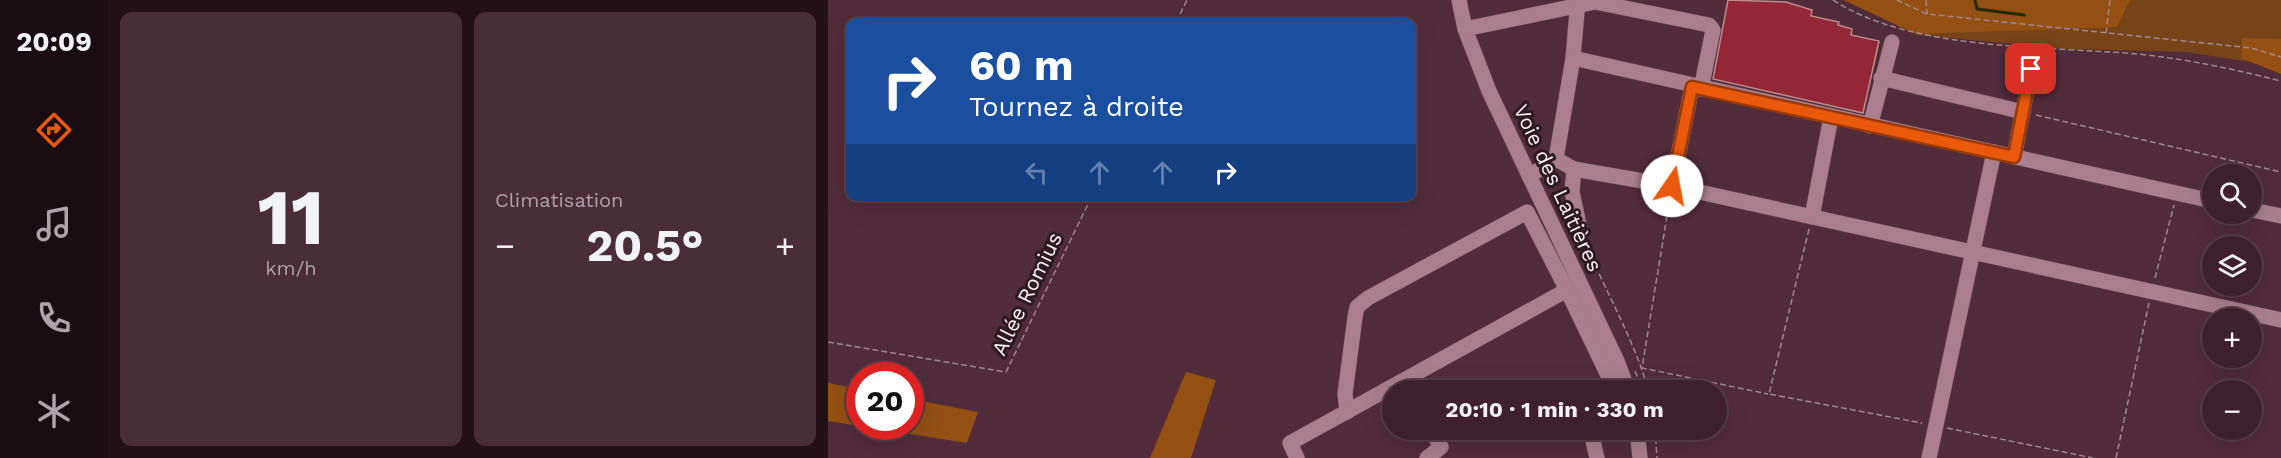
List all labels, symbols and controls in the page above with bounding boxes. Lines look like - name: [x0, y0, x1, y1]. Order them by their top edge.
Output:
- text: 20:09: [16, 26, 92, 58]
- text: 60 m: [969, 41, 1073, 90]
- icon: right: [870, 42, 948, 120]
- pin: [2005, 43, 2056, 94]
- icon: arrive: [2014, 52, 2047, 85]
- text: Tournez à droite: [969, 91, 1184, 123]
- street label: Voie des Laitières: [1509, 100, 1608, 275]
- icon: directions: [33, 109, 75, 151]
- position arrow: [1640, 154, 1704, 218]
- icon: left: [1020, 156, 1053, 189]
- icon: ahead: [1083, 156, 1116, 189]
- icon: ahead: [1146, 156, 1179, 189]
- icon: right: [1209, 156, 1242, 189]
- map controls: [2202, 164, 2262, 440]
- button: search: [2202, 164, 2262, 224]
- text: 11: [257, 171, 325, 263]
- text: Climatisation: [495, 188, 623, 212]
- icon: music: [33, 203, 75, 245]
- text: 20.5°: [587, 219, 703, 272]
- text: −: [495, 226, 515, 265]
- text: +: [775, 226, 795, 265]
- street label: Allée Romius: [986, 228, 1067, 359]
- button: layers: [2202, 236, 2262, 296]
- text: km/h: [265, 256, 317, 280]
- icon: phone: [33, 297, 75, 339]
- button: +: [2202, 308, 2262, 368]
- speed limit sign: 20: [846, 362, 924, 440]
- button: −: [2202, 380, 2262, 440]
- icon: climate: [33, 390, 75, 432]
- text: 20:10 · 1 min · 330 m: [1445, 397, 1664, 422]

